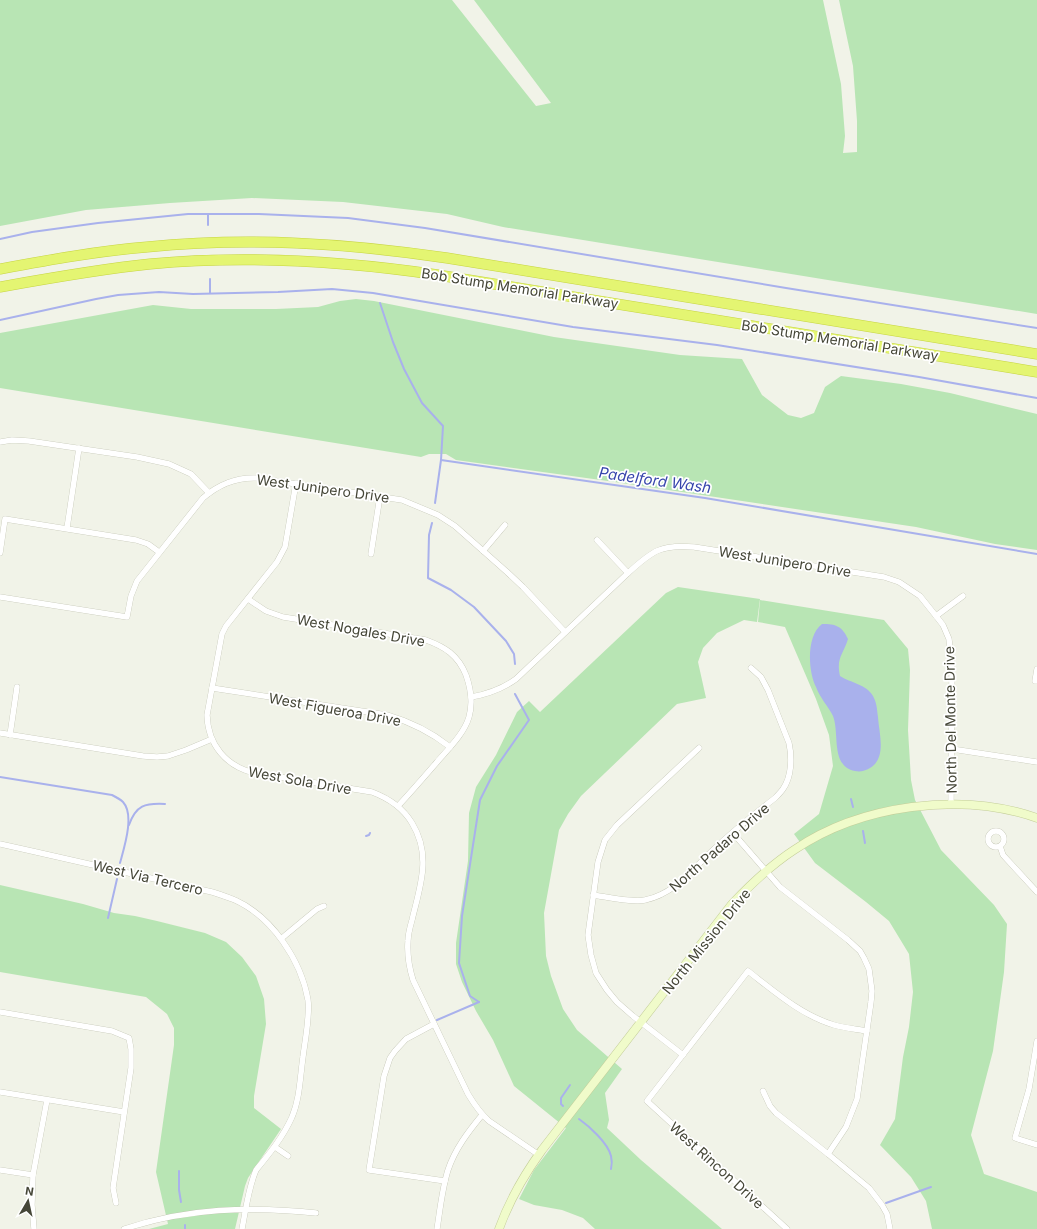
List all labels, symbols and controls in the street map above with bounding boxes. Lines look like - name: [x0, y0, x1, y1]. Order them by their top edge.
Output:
- street label: Bob Stump Memorial Parkway: [420, 264, 620, 312]
- street label: Bob Stump Memorial Parkway: [740, 316, 940, 364]
- water label: Padelford Wash: [598, 463, 712, 497]
- street label: West Junipero Drive: [256, 470, 390, 506]
- street label: West Junipero Drive: [718, 542, 852, 580]
- street label: West Nogales Drive: [295, 610, 427, 650]
- street label: North Del Monte Drive: [940, 646, 960, 794]
- street label: West Figueroa Drive: [268, 689, 402, 729]
- street label: West Sola Drive: [247, 763, 353, 797]
- street label: North Padaro Drive: [666, 799, 772, 895]
- street label: West Via Tercero: [91, 856, 205, 898]
- street label: North Mission Drive: [658, 885, 754, 997]
- street label: West Rincon Drive: [666, 1118, 768, 1212]
- north arrow: [8, 1181, 48, 1221]
- text: N: [24, 1184, 35, 1199]

